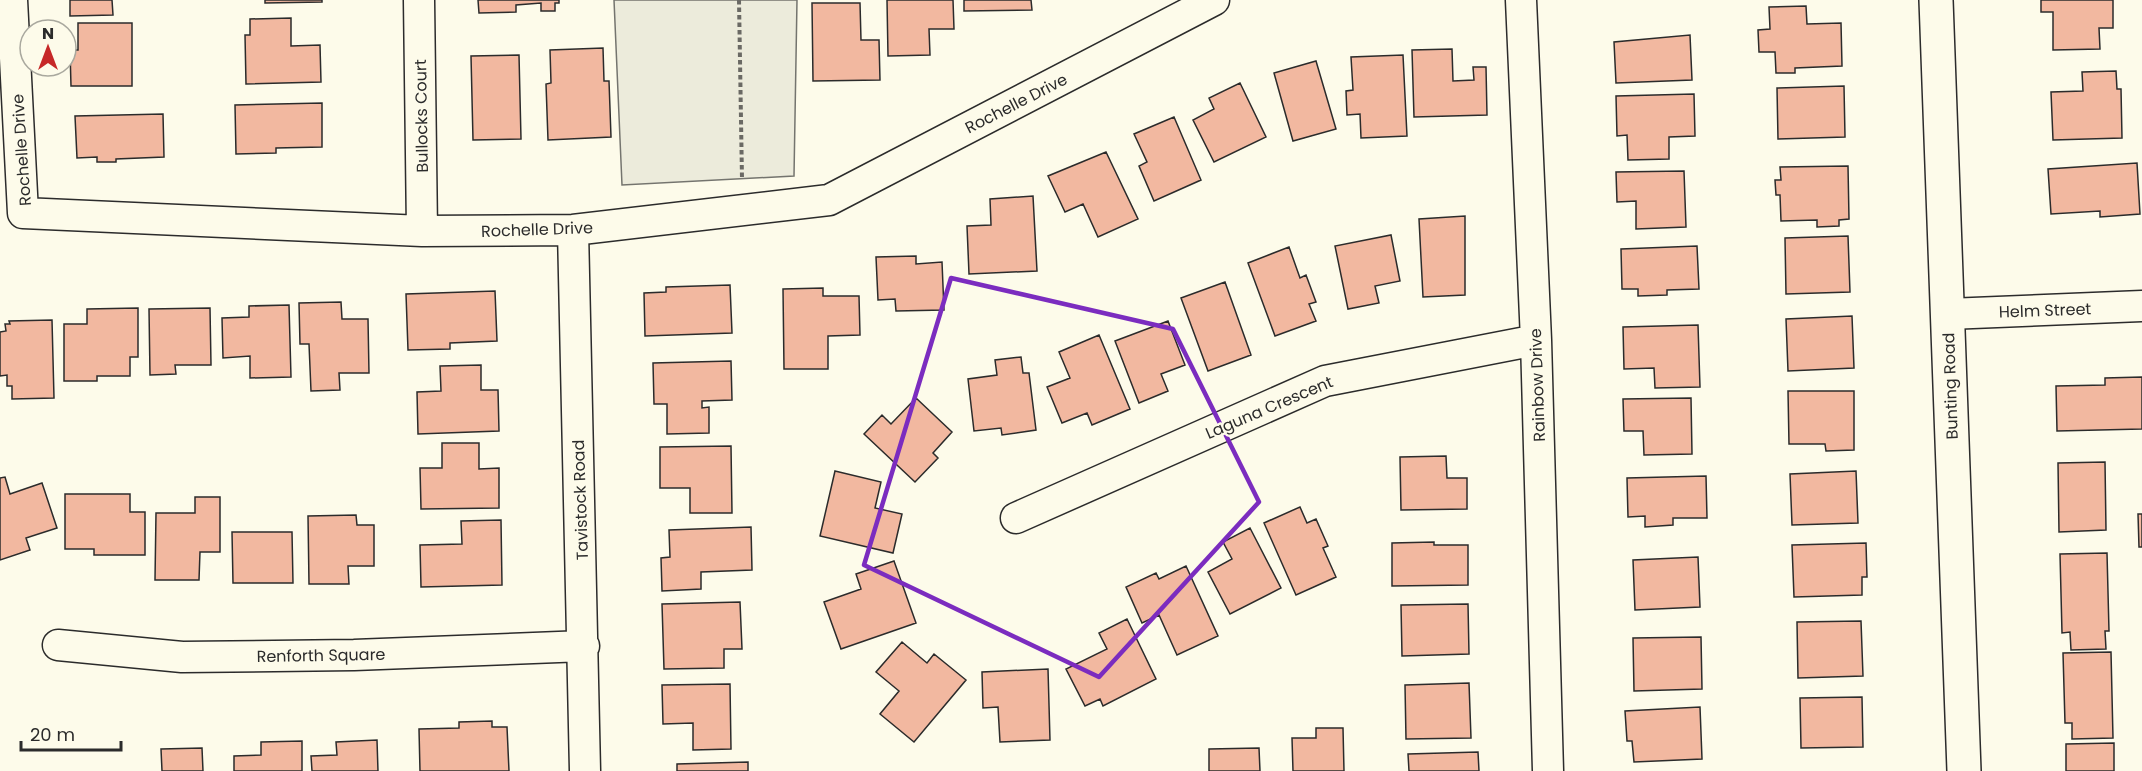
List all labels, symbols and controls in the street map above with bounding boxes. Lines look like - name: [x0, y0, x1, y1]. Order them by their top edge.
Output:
- north arrow: [18, 18, 78, 78]
- text: N: [42, 22, 54, 45]
- street label: Bullocks Court: [409, 59, 434, 173]
- street label: Rochelle Drive: [961, 68, 1071, 139]
- street label: Rochelle Drive: [6, 93, 37, 207]
- street label: Rochelle Drive: [481, 216, 593, 243]
- street label: Helm Street: [1998, 297, 2092, 324]
- street label: Rainbow Drive: [1524, 328, 1551, 442]
- street label: Bunting Road: [1937, 332, 1964, 440]
- street label: Laguna Crescent: [1202, 370, 1337, 445]
- street label: Tavistock Road: [567, 439, 594, 561]
- street label: Renforth Square: [256, 643, 386, 668]
- scale bar: [21, 714, 122, 752]
- text: 20 m: [30, 722, 75, 747]

